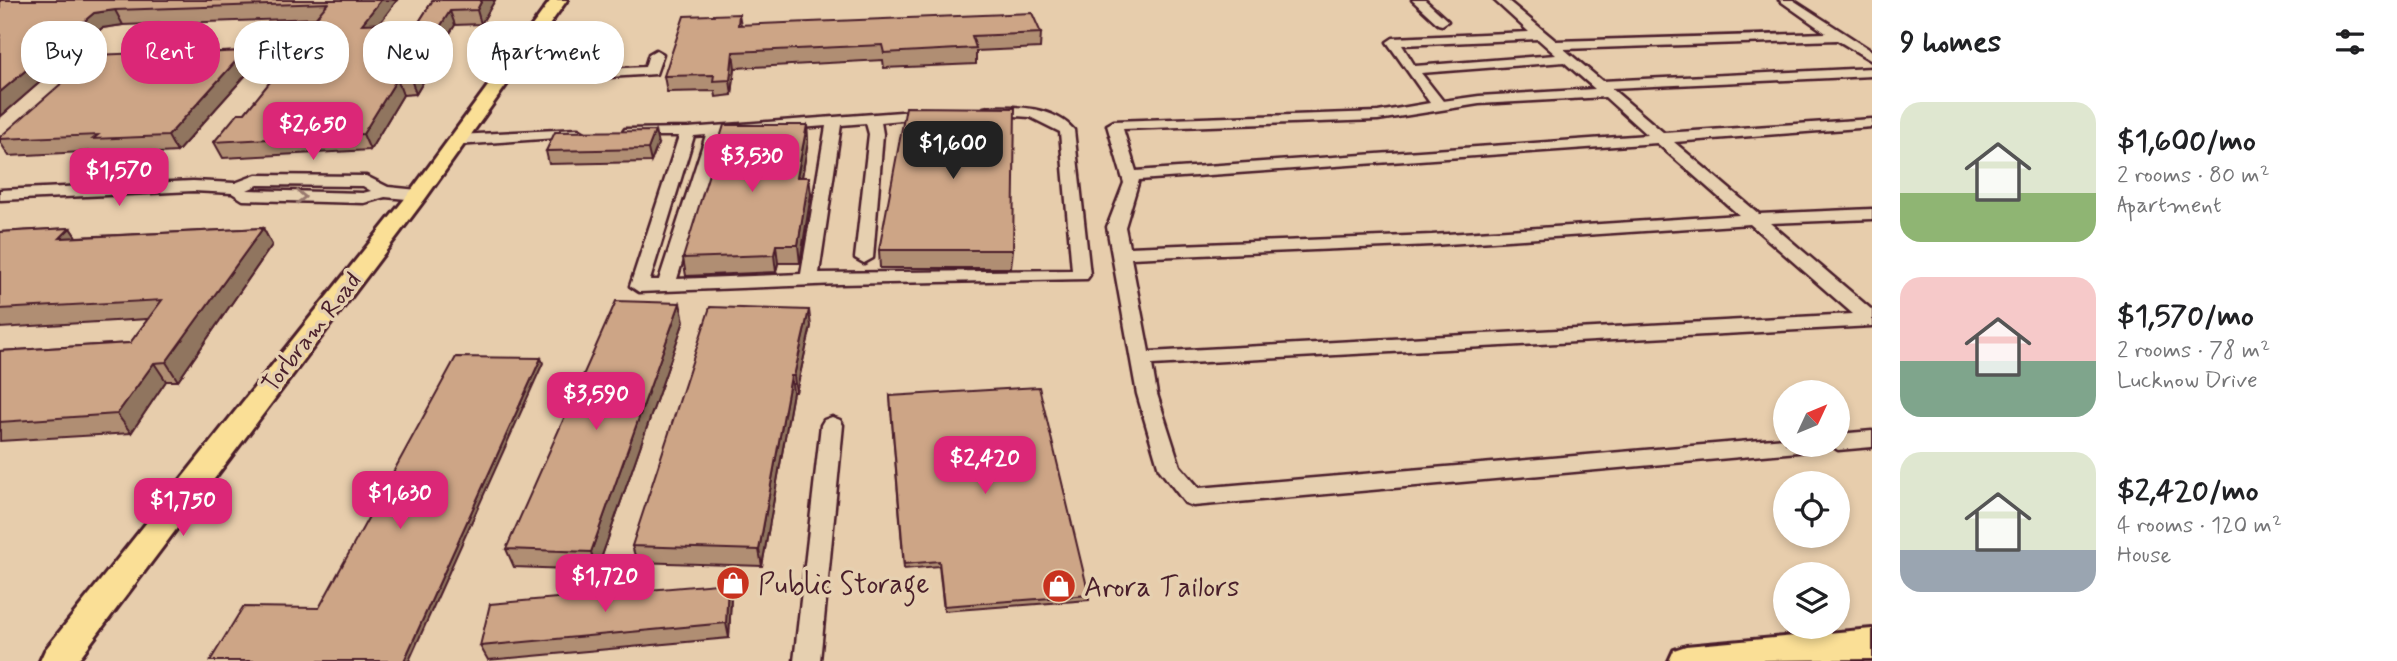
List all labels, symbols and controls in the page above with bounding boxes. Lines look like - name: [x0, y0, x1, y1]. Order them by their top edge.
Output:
- chip: Buy: [21, 21, 107, 84]
- chip: Rent: [121, 21, 220, 84]
- chip: Filters: [234, 21, 349, 84]
- chip: New: [363, 21, 453, 84]
- chip: Apartment: [467, 21, 624, 84]
- text: 9 homes: [1900, 23, 2001, 62]
- icon: filters: [2331, 23, 2369, 61]
- pin: $2,650: [256, 102, 370, 162]
- text: $2,650: [279, 110, 347, 140]
- pin: $1,600: [896, 122, 1010, 181]
- text: $1,600/mo: [2117, 122, 2256, 161]
- text: $1,600: [919, 129, 987, 159]
- icon: home: [1956, 130, 2040, 214]
- pin: $3,530: [695, 134, 809, 194]
- text: $3,530: [720, 142, 784, 172]
- pin: $1,570: [62, 148, 176, 208]
- text: $1,570: [86, 156, 152, 186]
- text: 2 rooms · 80 m²: [2117, 161, 2270, 191]
- one-way arrow: [296, 189, 307, 204]
- text: Apartment: [2117, 191, 2222, 221]
- street label: Torbram Road: [256, 267, 369, 399]
- text: $1,570/mo: [2117, 297, 2254, 336]
- icon: home: [1956, 305, 2040, 389]
- text: 2 rooms · 78 m²: [2117, 336, 2270, 366]
- text: Lucknow Drive: [2117, 366, 2258, 396]
- pin: $3,590: [539, 372, 653, 432]
- text: $3,590: [563, 380, 629, 410]
- north arrow: [1773, 380, 1850, 457]
- map controls: [1773, 380, 1850, 639]
- pin: $2,420: [928, 436, 1042, 496]
- text: $2,420: [950, 444, 1020, 474]
- button: locate: [1773, 471, 1850, 548]
- pin: $1,630: [343, 472, 457, 531]
- text: $2,420/mo: [2117, 472, 2258, 511]
- pin: $1,750: [126, 478, 240, 538]
- text: $1,630: [368, 479, 432, 509]
- icon: home: [1956, 480, 2040, 564]
- text: $1,750: [150, 486, 216, 516]
- text: 4 rooms · 120 m²: [2117, 511, 2282, 541]
- text: House: [2117, 541, 2171, 571]
- pin: $1,720: [548, 554, 662, 614]
- text: $1,720: [572, 562, 638, 592]
- button: layers: [1773, 562, 1850, 639]
- shop icon: Public Storage: [714, 564, 752, 602]
- place label: Public Storage: [758, 567, 929, 607]
- shop icon: Arora Tailors: [1040, 567, 1078, 605]
- place label: Arora Tailors: [1084, 570, 1240, 607]

